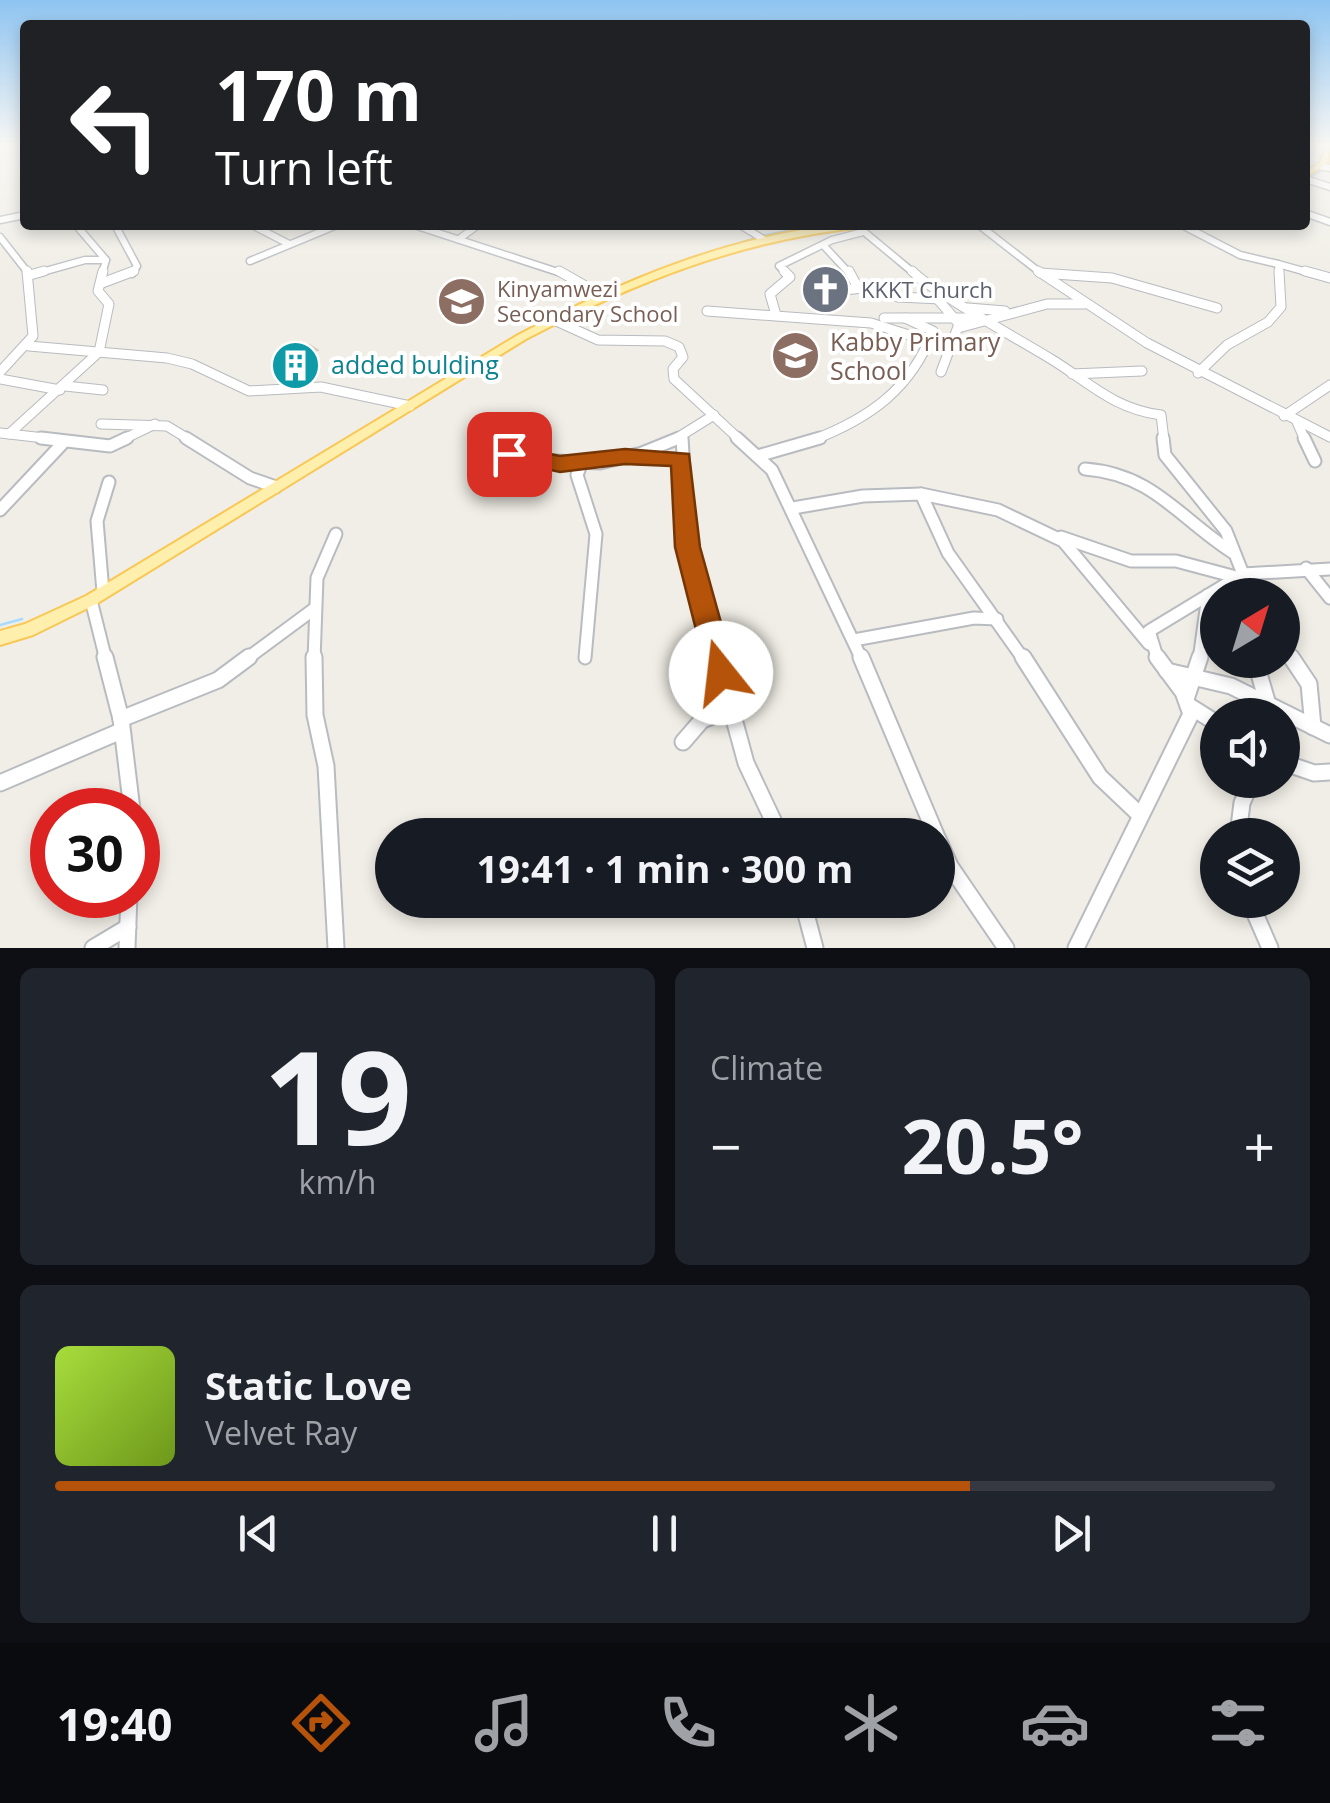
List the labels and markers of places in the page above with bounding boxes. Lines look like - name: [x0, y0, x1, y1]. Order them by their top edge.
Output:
- church icon: KKKT Church: [800, 264, 852, 316]
- place label: Kinyamwezi Secondary School: [497, 273, 678, 328]
- place label: KKKT Church: [861, 274, 993, 304]
- school or university icon: Kinyamwezi Secondary School: [436, 276, 488, 328]
- place label: Kabby Primary School: [830, 324, 1001, 387]
- school or university icon: Kabby Primary School: [769, 330, 821, 382]
- building icon: added bulding: [270, 339, 322, 391]
- place label: added bulding: [331, 347, 499, 381]
- pin: [467, 412, 552, 497]

